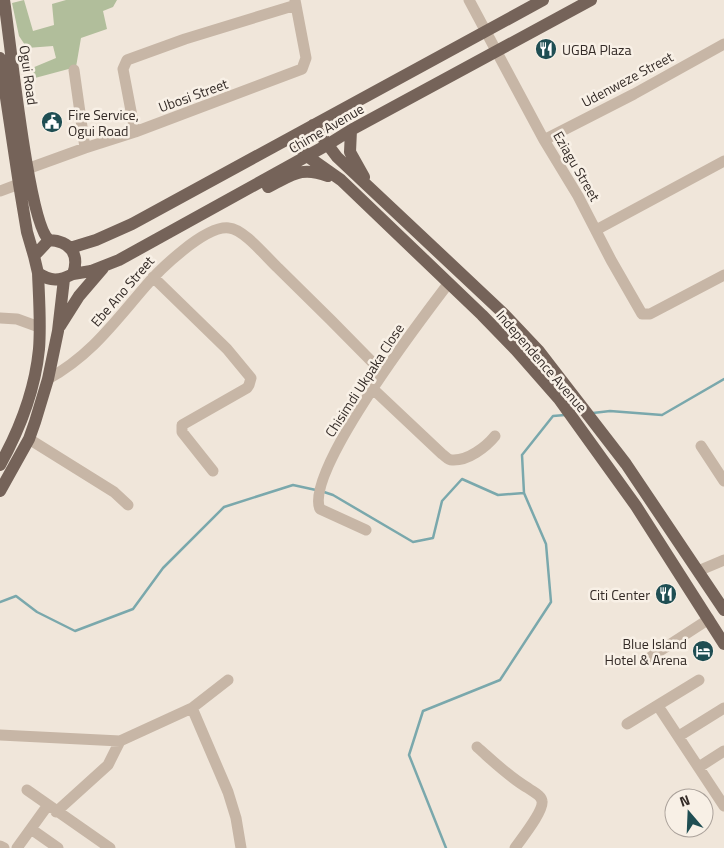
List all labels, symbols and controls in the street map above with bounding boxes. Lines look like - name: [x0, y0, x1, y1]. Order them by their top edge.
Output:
- restaurant icon: UGBA Plaza: [534, 37, 558, 61]
- place label: UGBA Plaza: [562, 39, 631, 60]
- street label: Ogui Road: [14, 44, 44, 106]
- street label: Udenweze Street: [577, 46, 677, 112]
- street label: Ubosi Street: [155, 73, 231, 117]
- street label: Chime Avenue: [284, 98, 368, 158]
- place label: Fire Service, Ogui Road: [68, 104, 139, 141]
- public building icon: Fire Service, Ogui Road: [40, 110, 64, 134]
- street label: Eziagu Street: [548, 127, 606, 205]
- street label: Ebe Ano Street: [85, 251, 159, 331]
- street label: Independence Avenue: [492, 305, 592, 417]
- street label: Chisimdi Ukpaka Close: [319, 319, 409, 441]
- restaurant icon: Citi Center: [654, 582, 678, 606]
- place label: Citi Center: [589, 584, 650, 605]
- place label: Blue Island Hotel & Arena: [605, 633, 687, 670]
- hotel icon: Blue Island Hotel & Arena: [691, 639, 715, 663]
- north arrow: [664, 788, 714, 838]
- text: N: [677, 789, 693, 812]

